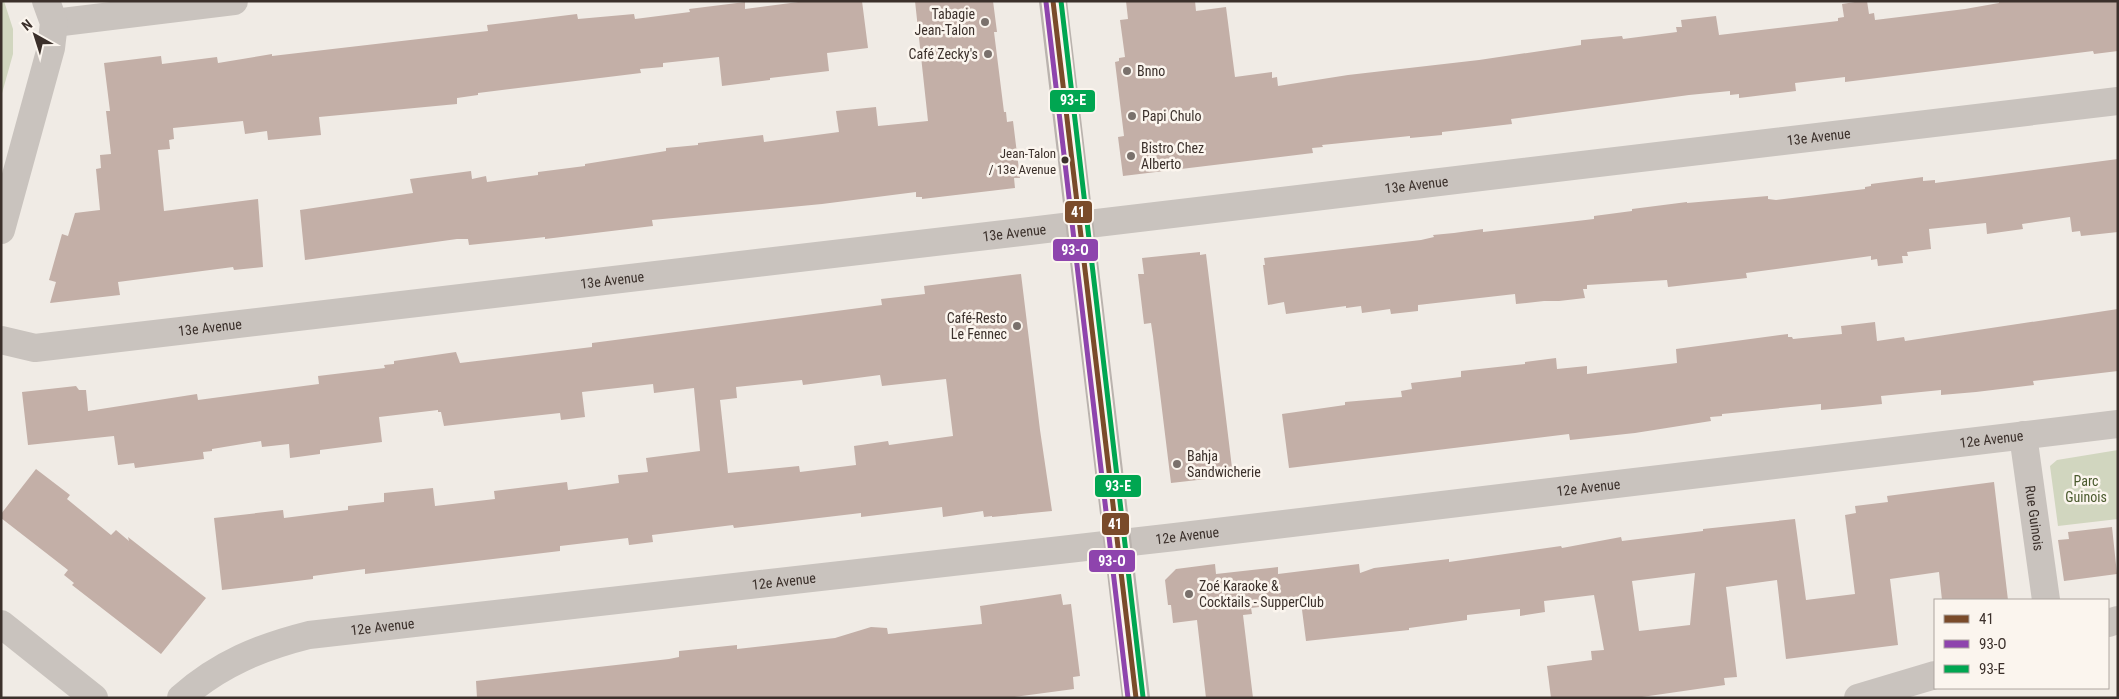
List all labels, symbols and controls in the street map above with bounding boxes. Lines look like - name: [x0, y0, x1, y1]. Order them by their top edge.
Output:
- place label: Tabagie Jean-Talon: [914, 6, 975, 38]
- north arrow: [10, 10, 60, 60]
- text: N: [18, 16, 35, 34]
- marker: Tabagie Jean-Talon: [979, 16, 991, 28]
- place label: Café Zecky's: [909, 46, 978, 62]
- marker: Café Zecky's: [982, 48, 994, 60]
- place label: Bnno: [1137, 63, 1165, 79]
- marker: Bnno: [1121, 65, 1133, 77]
- line badge: 93-E: [1049, 89, 1096, 113]
- text: 93-E: [1060, 92, 1086, 108]
- place label: Papi Chulo: [1142, 108, 1201, 124]
- marker: Papi Chulo: [1126, 110, 1138, 122]
- street label: 13e Avenue: [1786, 125, 1852, 149]
- place label: Bistro Chez Alberto: [1141, 140, 1204, 172]
- place label: Jean-Talon / 13e Avenue: [989, 146, 1056, 177]
- marker: Bistro Chez Alberto: [1125, 150, 1137, 162]
- marker: Jean-Talon / 13e Avenue: [1060, 155, 1070, 165]
- street label: 13e Avenue: [1384, 173, 1450, 197]
- line badge: 41: [1064, 200, 1093, 224]
- text: 41: [1071, 204, 1085, 220]
- street label: 13e Avenue: [982, 221, 1047, 244]
- line badge: 93-O: [1052, 238, 1099, 262]
- text: 93-O: [1061, 242, 1089, 258]
- street label: 13e Avenue: [579, 268, 645, 292]
- place label: Café-Resto Le Fennec: [947, 310, 1007, 342]
- street label: 13e Avenue: [177, 316, 243, 339]
- marker: Café-Resto Le Fennec: [1011, 320, 1023, 332]
- street label: 12e Avenue: [1959, 427, 2025, 451]
- place label: Bahja Sandwicherie: [1187, 448, 1261, 480]
- marker: Bahja Sandwicherie: [1171, 458, 1183, 470]
- park label: Parc Guinois: [2065, 473, 2107, 505]
- line badge: 93-E: [1094, 474, 1142, 498]
- street label: 12e Avenue: [1556, 476, 1621, 499]
- text: 93-E: [1105, 478, 1131, 494]
- street label: Rue Guinois: [2022, 485, 2047, 552]
- line badge: 41: [1101, 512, 1130, 536]
- text: 41: [1108, 516, 1122, 532]
- street label: 12e Avenue: [1155, 524, 1220, 547]
- line badge: 93-O: [1088, 549, 1136, 573]
- text: 93-O: [1098, 553, 1126, 569]
- street label: 12e Avenue: [751, 570, 817, 593]
- place label: Zoé Karaoke & Cocktails - SupperClub: [1199, 578, 1324, 610]
- marker: Zoé Karaoke & Cocktails - SupperClub: [1183, 588, 1195, 600]
- legend: [1934, 599, 2109, 689]
- text: 41: [1979, 610, 1994, 628]
- street label: 12e Avenue: [350, 615, 415, 638]
- text: 93-O: [1979, 635, 2007, 653]
- text: 93-E: [1979, 660, 2005, 678]

